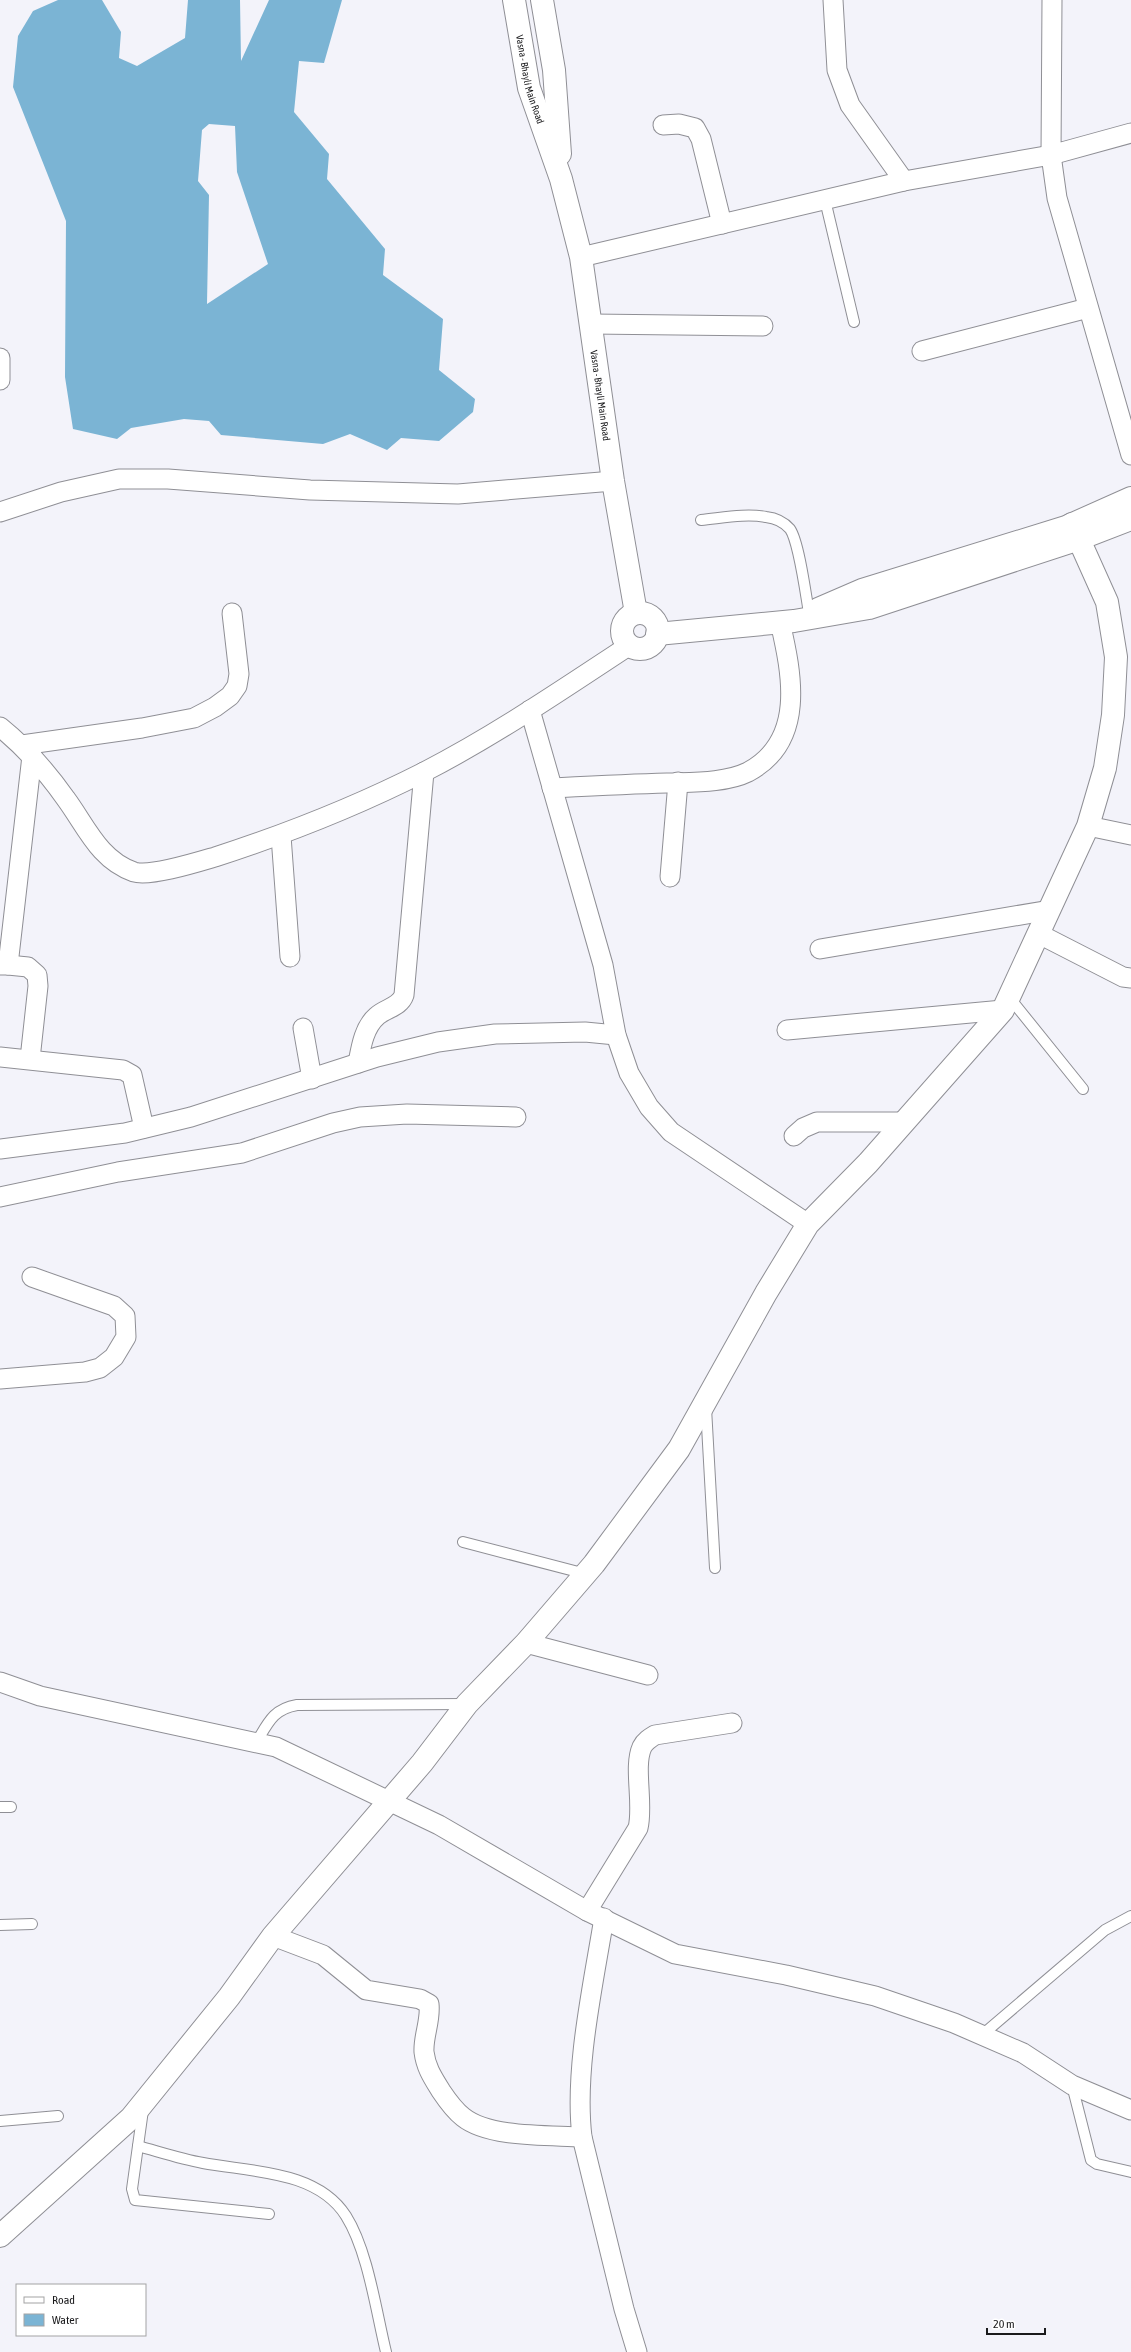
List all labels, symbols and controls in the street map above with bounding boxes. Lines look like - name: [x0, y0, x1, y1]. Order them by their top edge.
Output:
- street label: Vasna - Bhayli Main Road: [515, 34, 547, 125]
- street label: Vasna - Bhayli Main Road: [589, 349, 613, 442]
- legend: [16, 2284, 146, 2336]
- text: Road: [52, 2293, 75, 2307]
- scale bar: [987, 2310, 1045, 2336]
- text: Water: [52, 2313, 79, 2327]
- text: 20 m: [993, 2317, 1015, 2331]

